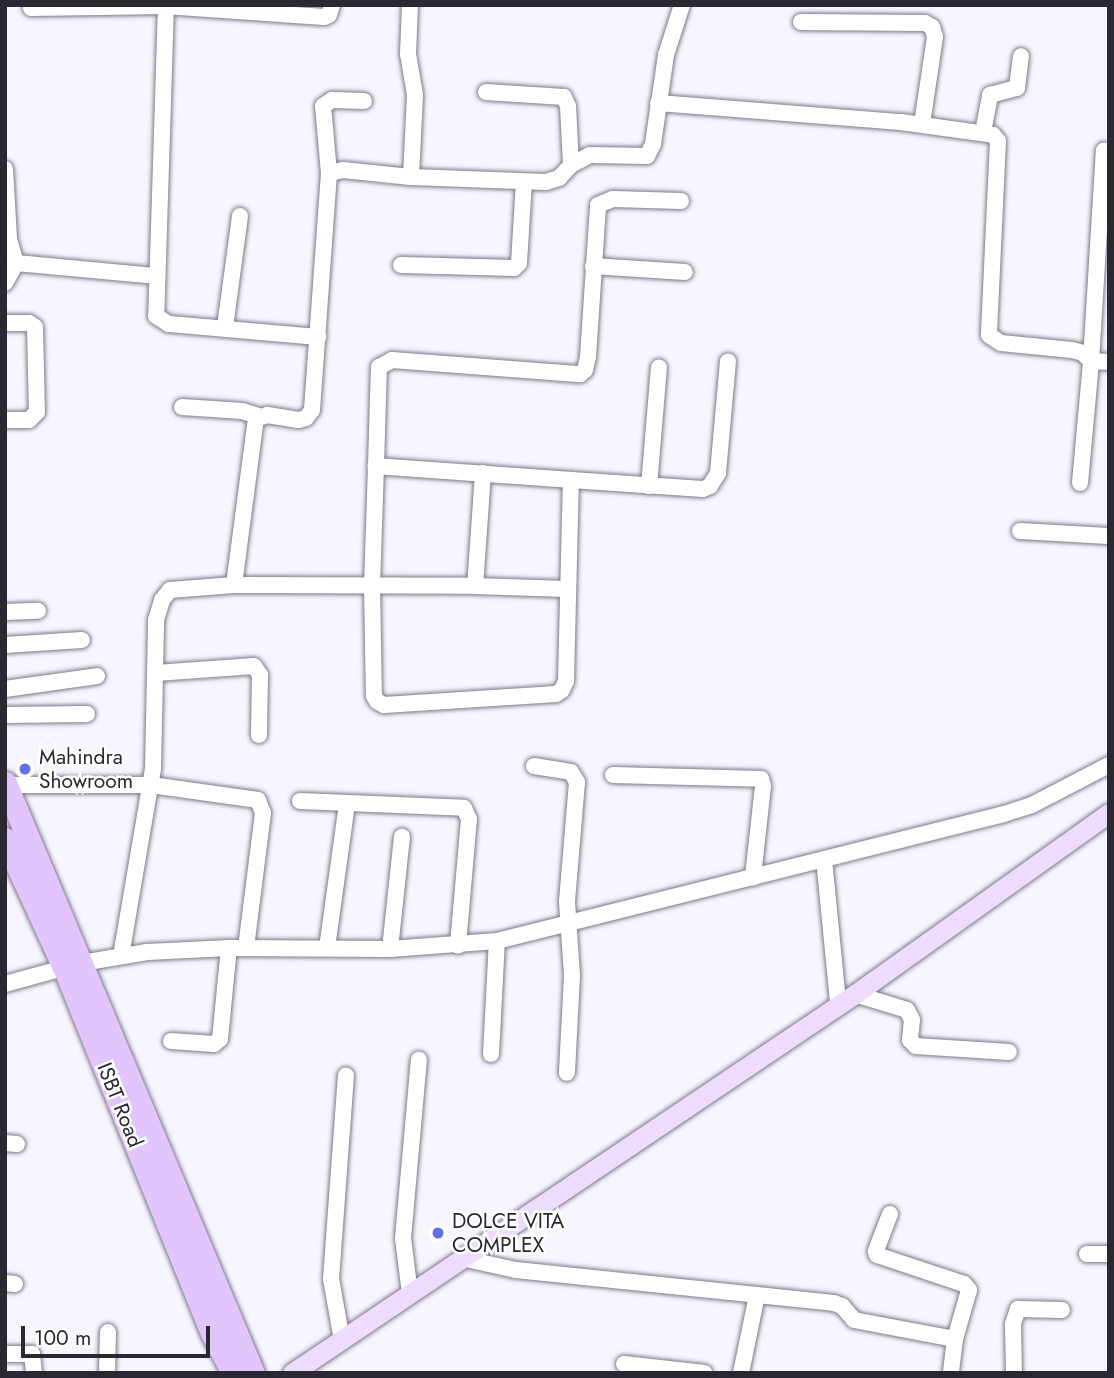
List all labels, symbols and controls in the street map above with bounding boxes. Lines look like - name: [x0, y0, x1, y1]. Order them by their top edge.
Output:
- place label: Mahindra Showroom: [39, 744, 133, 794]
- marker: Mahindra Showroom: [17, 761, 33, 777]
- street label: ISBT Road: [92, 1059, 148, 1151]
- place label: DOLCE VITA COMPLEX: [452, 1208, 564, 1258]
- marker: DOLCE VITA COMPLEX: [430, 1225, 446, 1241]
- scale bar: [24, 1312, 214, 1356]
- text: 100 m: [34, 1323, 91, 1353]

